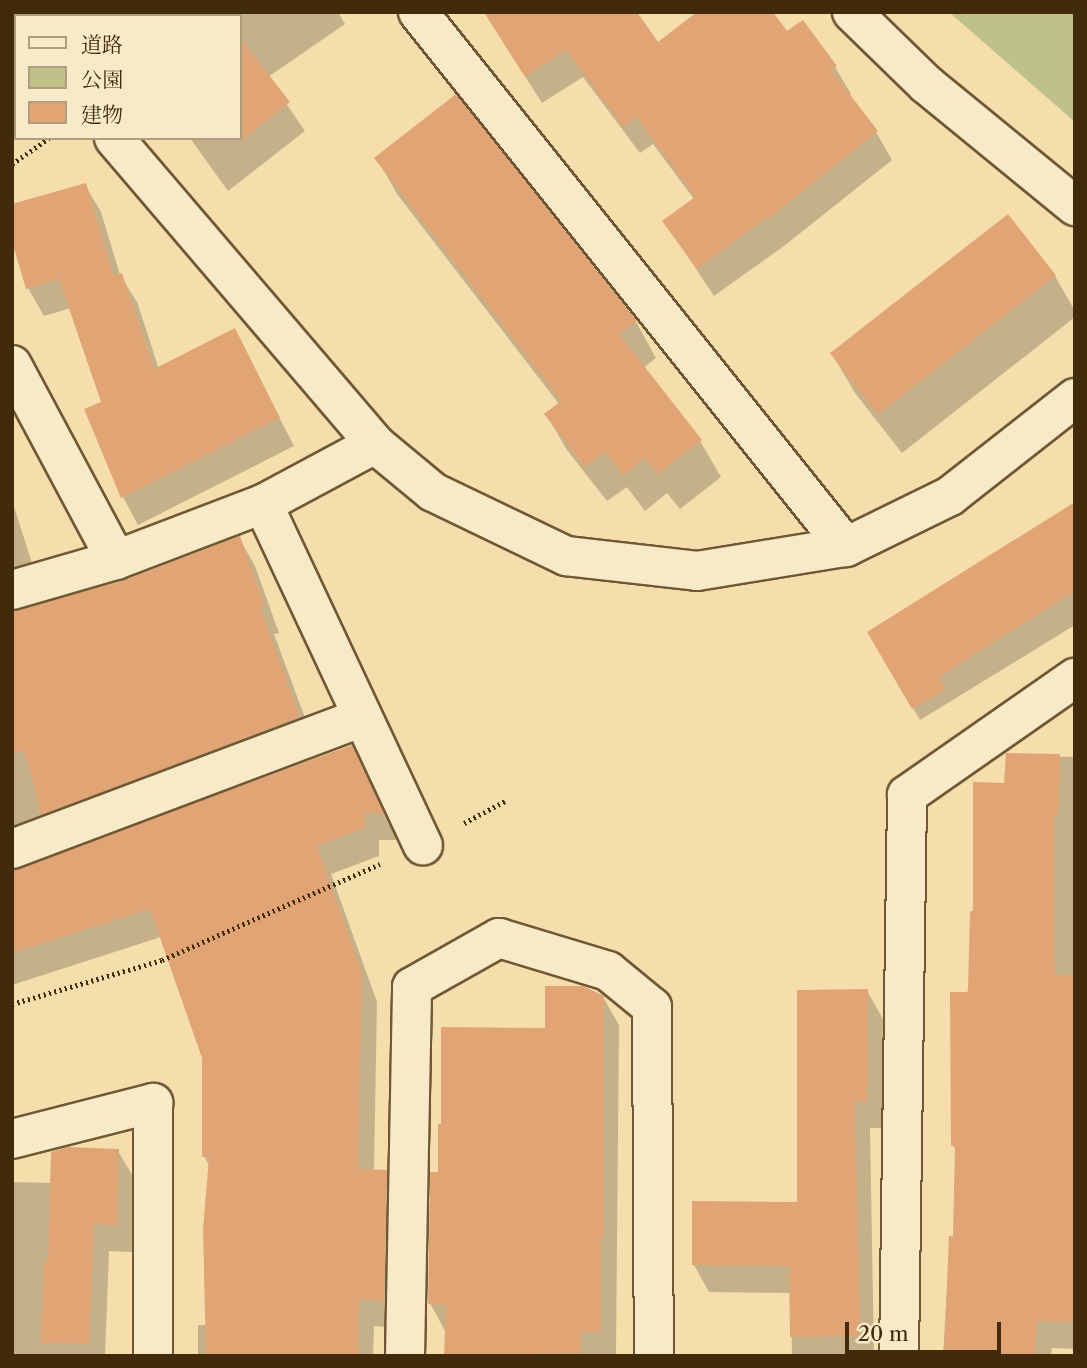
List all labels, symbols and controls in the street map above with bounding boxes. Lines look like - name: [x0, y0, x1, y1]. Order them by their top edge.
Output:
- legend: [14, 14, 242, 140]
- text: 道路: [81, 32, 123, 57]
- text: 公園: [81, 67, 123, 92]
- text: 建物: [81, 102, 123, 127]
- scale bar: [849, 1308, 1005, 1352]
- text: 20 m: [858, 1321, 909, 1346]

